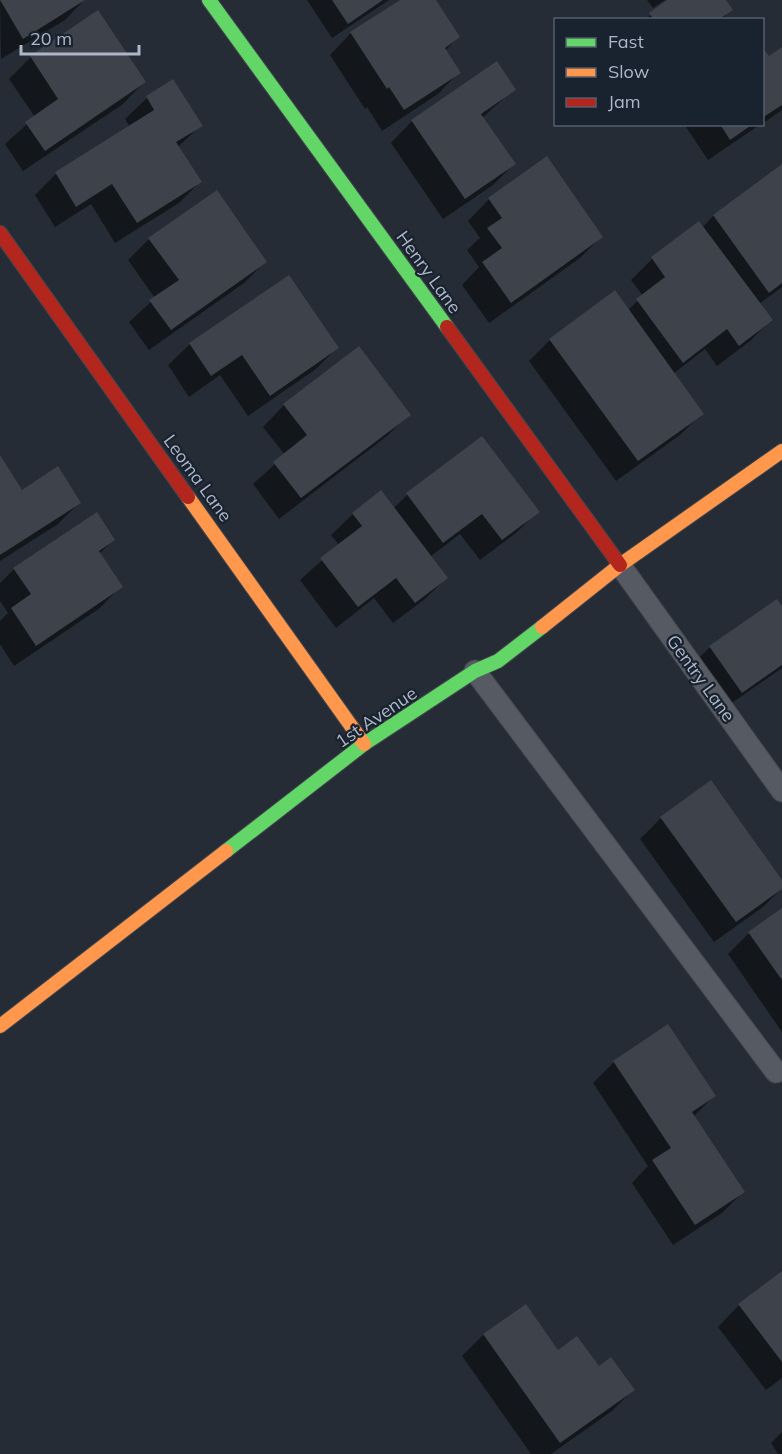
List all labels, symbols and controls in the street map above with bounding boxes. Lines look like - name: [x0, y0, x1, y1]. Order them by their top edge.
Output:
- scale bar: [21, 18, 140, 56]
- legend: [554, 18, 764, 126]
- text: 20 m: [30, 27, 72, 50]
- text: Fast: [608, 30, 644, 53]
- text: Slow: [608, 60, 650, 83]
- text: Jam: [608, 90, 641, 113]
- street label: Henry Lane: [391, 226, 467, 318]
- street label: Leoma Lane: [159, 430, 237, 526]
- street label: Gentry Lane: [662, 630, 740, 726]
- street label: 1st Avenue: [331, 681, 421, 753]

